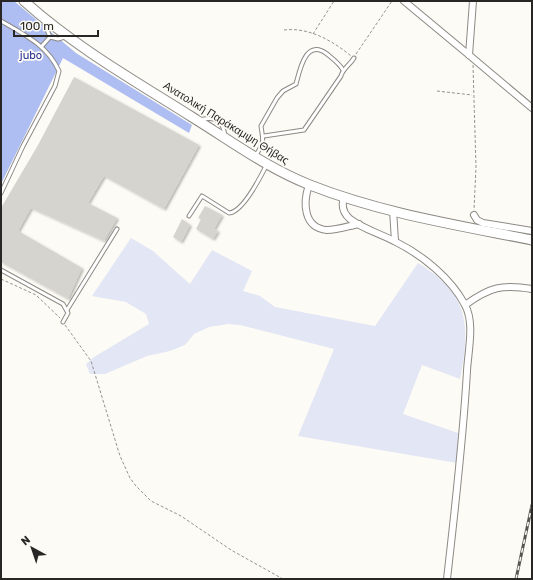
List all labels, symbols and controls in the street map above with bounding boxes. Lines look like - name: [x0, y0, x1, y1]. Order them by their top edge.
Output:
- scale bar: [14, 12, 98, 38]
- text: 100 m: [20, 19, 54, 33]
- park label: jubo: [19, 49, 42, 62]
- street label: Ανατολική Παράκαμψη Θήβας: [161, 79, 291, 167]
- north arrow: [12, 528, 52, 568]
- text: N: [19, 533, 33, 548]

